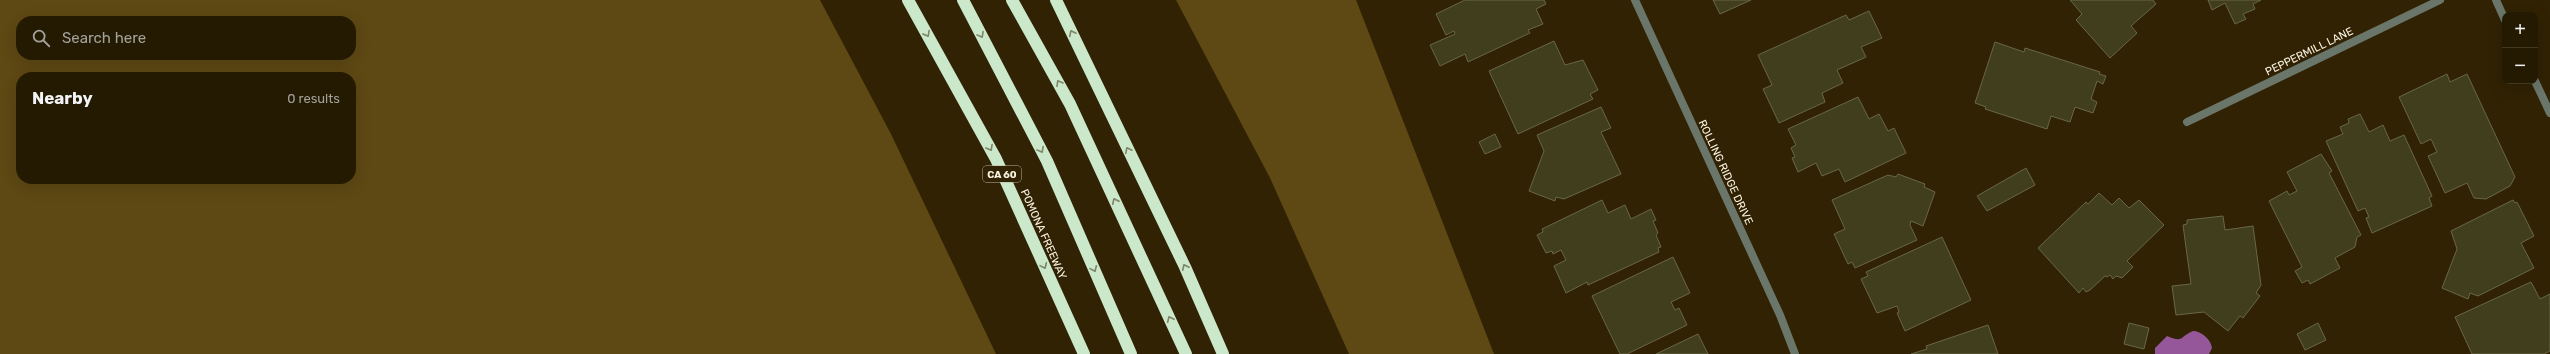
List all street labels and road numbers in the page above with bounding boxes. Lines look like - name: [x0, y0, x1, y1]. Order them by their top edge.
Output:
- street label: PEPPERMILL LANE: [2263, 24, 2356, 78]
- street label: ROLLING RIDGE DRIVE: [1696, 118, 1756, 227]
- road number: CA 60: [983, 166, 1021, 182]
- street label: POMONA FREEWAY: [1018, 187, 1069, 281]

